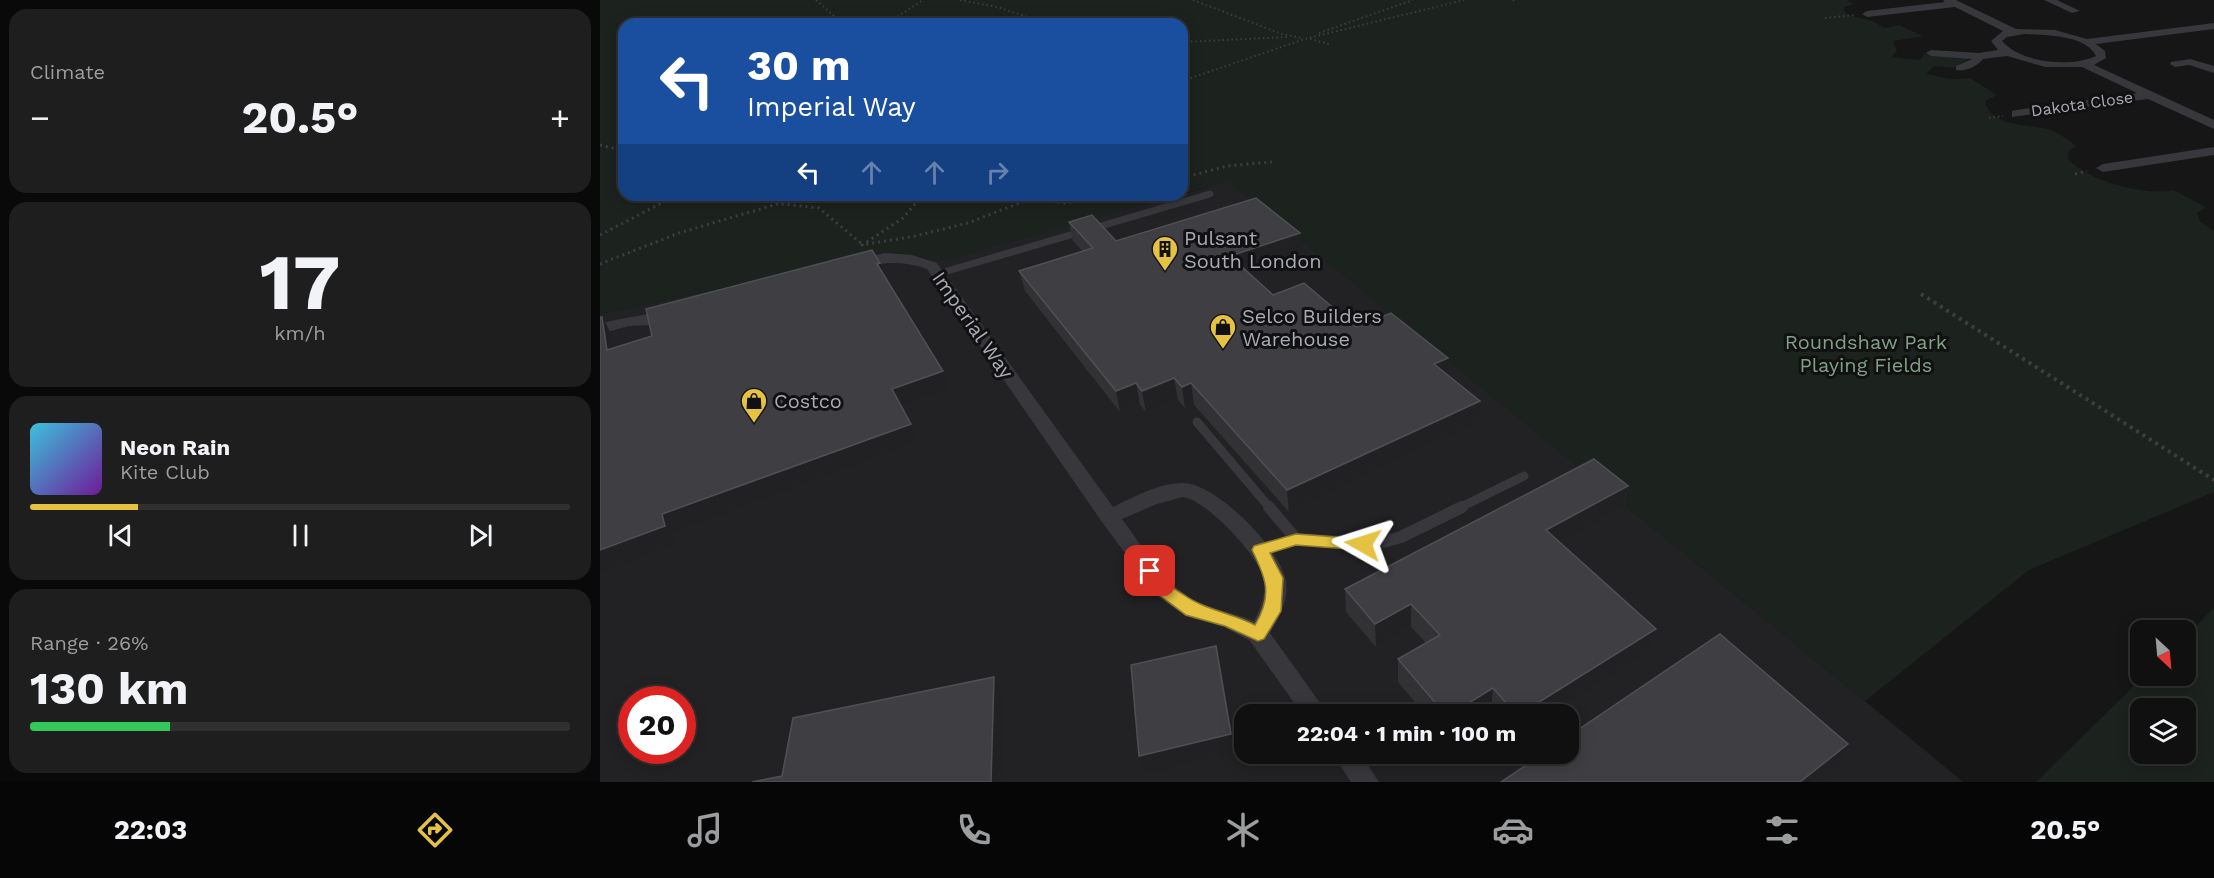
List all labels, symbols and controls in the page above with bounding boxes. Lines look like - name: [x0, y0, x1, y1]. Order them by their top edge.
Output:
- text: 30 m: [747, 41, 851, 90]
- icon: left: [648, 42, 726, 120]
- text: Climate: [30, 60, 105, 84]
- street label: Dakota Close: [2030, 87, 2134, 121]
- text: 20.5°: [242, 91, 358, 144]
- text: Imperial Way: [747, 91, 916, 123]
- text: −: [30, 98, 50, 137]
- text: +: [550, 98, 570, 137]
- icon: left: [792, 156, 825, 189]
- icon: ahead: [855, 156, 888, 189]
- icon: ahead: [918, 156, 951, 189]
- icon: right: [981, 156, 1014, 189]
- place label: Pulsant South London: [1184, 226, 1322, 273]
- building icon: Pulsant South London: [1150, 234, 1180, 272]
- text: 17: [259, 236, 341, 328]
- street label: Imperial Way: [927, 267, 1019, 384]
- place label: Selco Builders Warehouse: [1242, 304, 1382, 351]
- shop icon: Selco Builders Warehouse: [1208, 312, 1238, 350]
- text: km/h: [274, 321, 326, 345]
- park label: Roundshaw Park Playing Fields: [1785, 330, 1947, 377]
- shop icon: Costco: [739, 386, 769, 424]
- place label: Costco: [774, 389, 842, 413]
- text: Neon Rain: [120, 435, 230, 460]
- text: Kite Club: [120, 460, 210, 484]
- position arrow: [1331, 512, 1395, 576]
- icon: previous: [104, 519, 137, 552]
- icon: pause: [284, 519, 317, 552]
- icon: next: [464, 519, 497, 552]
- pin: [1124, 545, 1175, 596]
- icon: arrive: [1133, 554, 1166, 587]
- north arrow: [2130, 620, 2196, 686]
- map controls: [2130, 620, 2196, 764]
- text: Range · 26%: [30, 631, 148, 655]
- text: 130 km: [30, 662, 188, 715]
- speed limit sign: 20: [618, 686, 696, 764]
- button: layers: [2130, 698, 2196, 764]
- text: 22:04 · 1 min · 100 m: [1297, 721, 1516, 746]
- icon: directions: [414, 809, 456, 851]
- icon: music: [684, 809, 726, 851]
- icon: phone: [953, 809, 995, 851]
- icon: climate: [1222, 809, 1264, 851]
- icon: car: [1492, 809, 1534, 851]
- icon: filters: [1761, 809, 1803, 851]
- text: 22:03: [114, 814, 187, 846]
- text: 20.5°: [2030, 814, 2100, 846]

